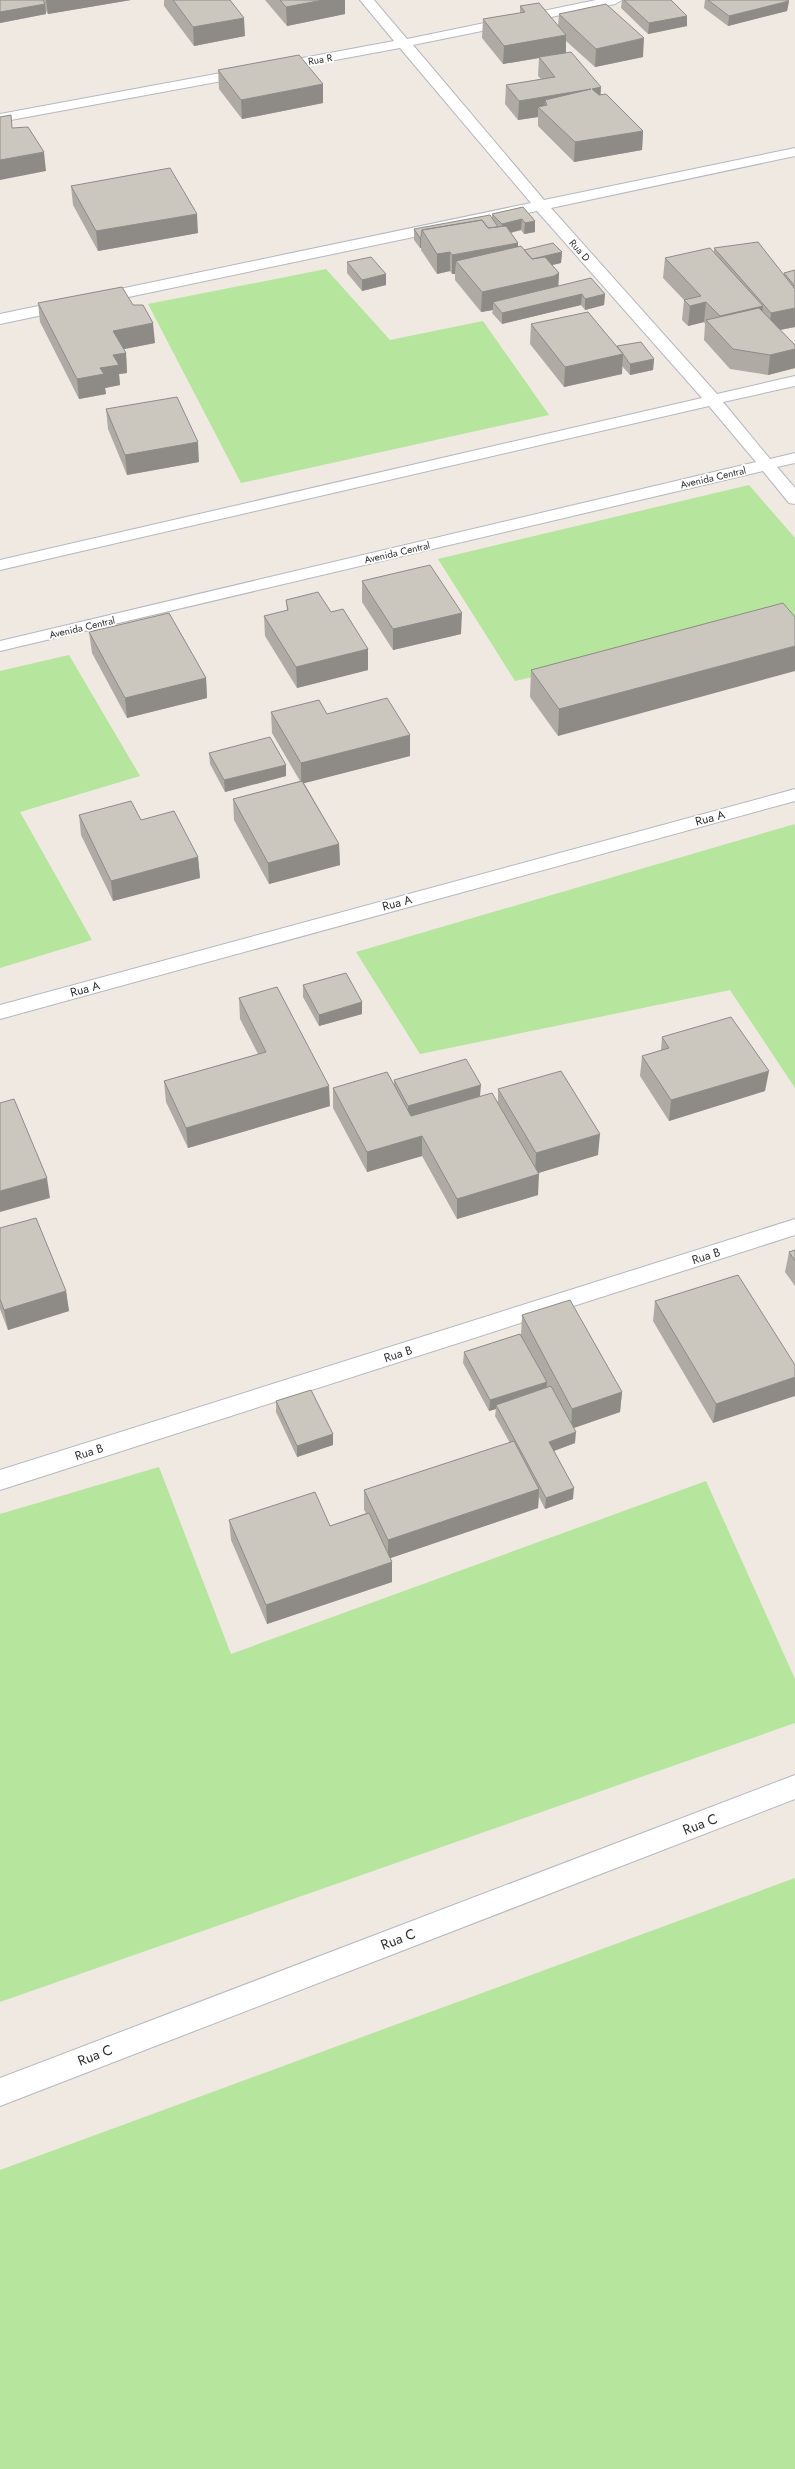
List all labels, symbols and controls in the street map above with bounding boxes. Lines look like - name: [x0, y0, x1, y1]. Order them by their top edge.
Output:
- street label: Rua R: [307, 50, 334, 69]
- street label: Rua D: [566, 236, 594, 265]
- street label: Avenida Central: [679, 463, 747, 492]
- street label: Avenida Central: [363, 538, 431, 567]
- street label: Avenida Central: [48, 613, 116, 642]
- street label: Rua A: [693, 805, 727, 831]
- street label: Rua A: [380, 890, 414, 916]
- street label: Rua A: [68, 976, 102, 1002]
- street label: Rua B: [689, 1243, 723, 1269]
- street label: Rua B: [381, 1341, 415, 1367]
- street label: Rua B: [72, 1439, 106, 1465]
- street label: Rua C: [680, 1808, 720, 1840]
- street label: Rua C: [378, 1923, 418, 1955]
- street label: Rua C: [75, 2039, 115, 2071]

